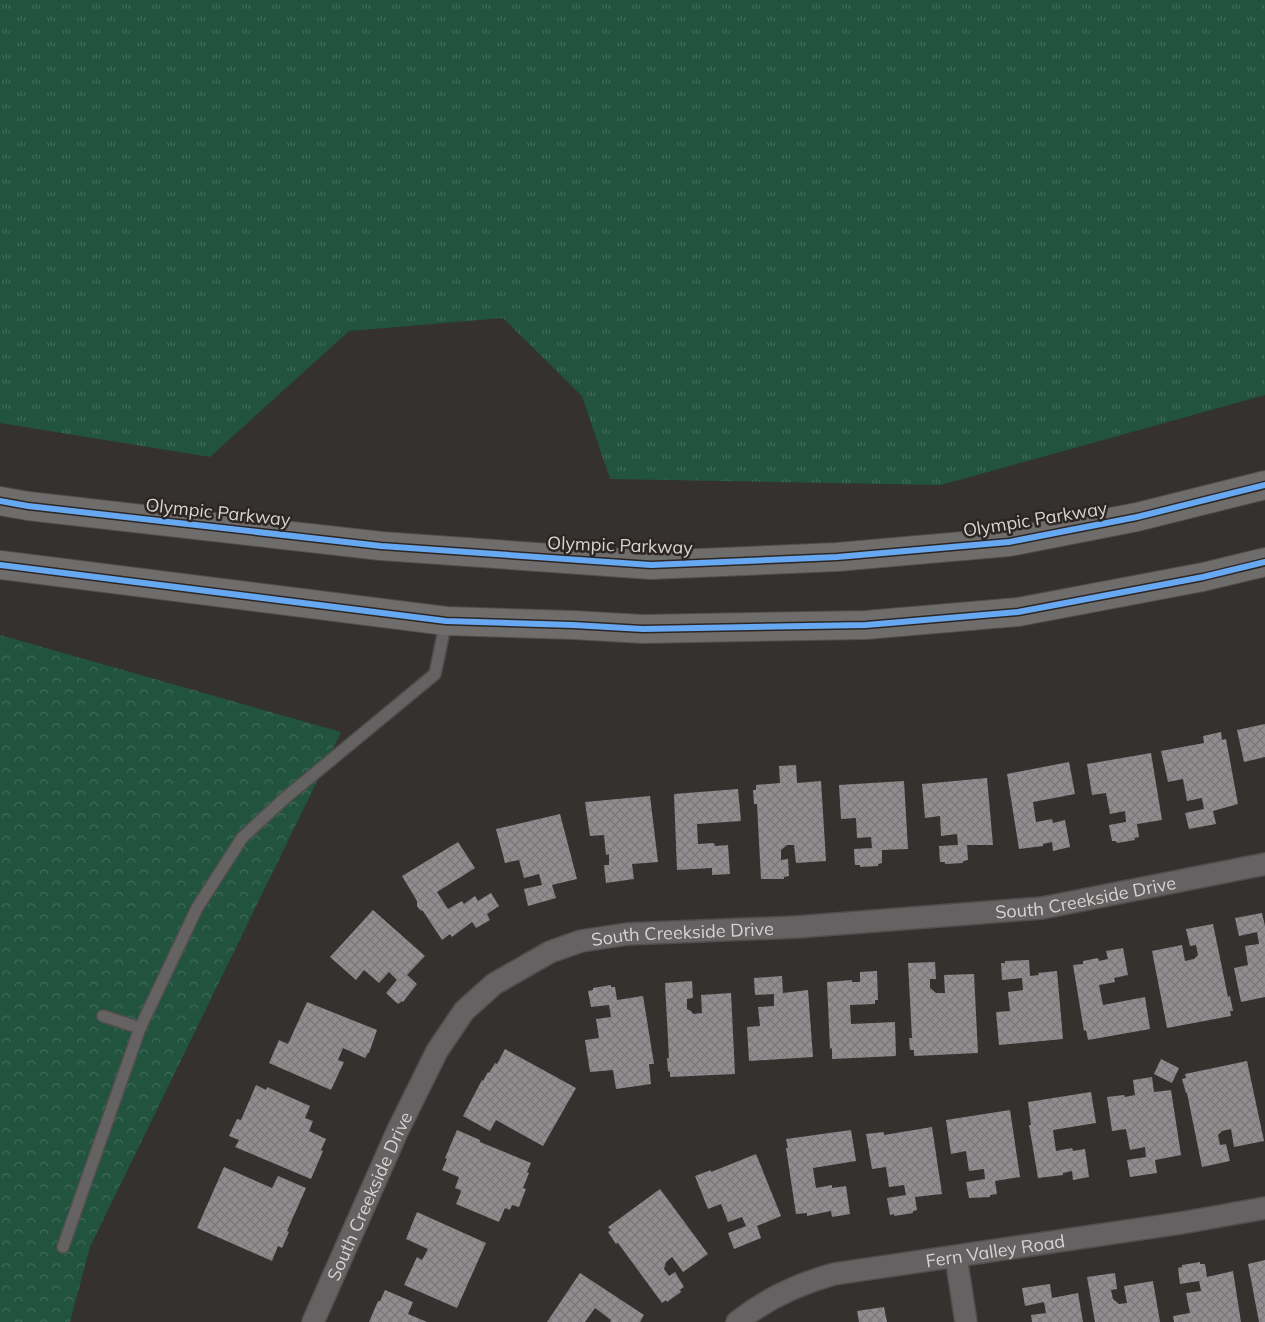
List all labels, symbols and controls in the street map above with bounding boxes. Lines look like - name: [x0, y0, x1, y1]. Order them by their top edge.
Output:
- street label: Olympic Parkway: [144, 493, 292, 531]
- street label: Olympic Parkway: [961, 496, 1109, 542]
- street label: Olympic Parkway: [547, 531, 694, 559]
- street label: South Creekside Drive: [994, 870, 1178, 923]
- street label: South Creekside Drive: [590, 916, 774, 951]
- street label: South Creekside Drive: [321, 1107, 417, 1284]
- street label: Fern Valley Road: [924, 1229, 1066, 1272]

